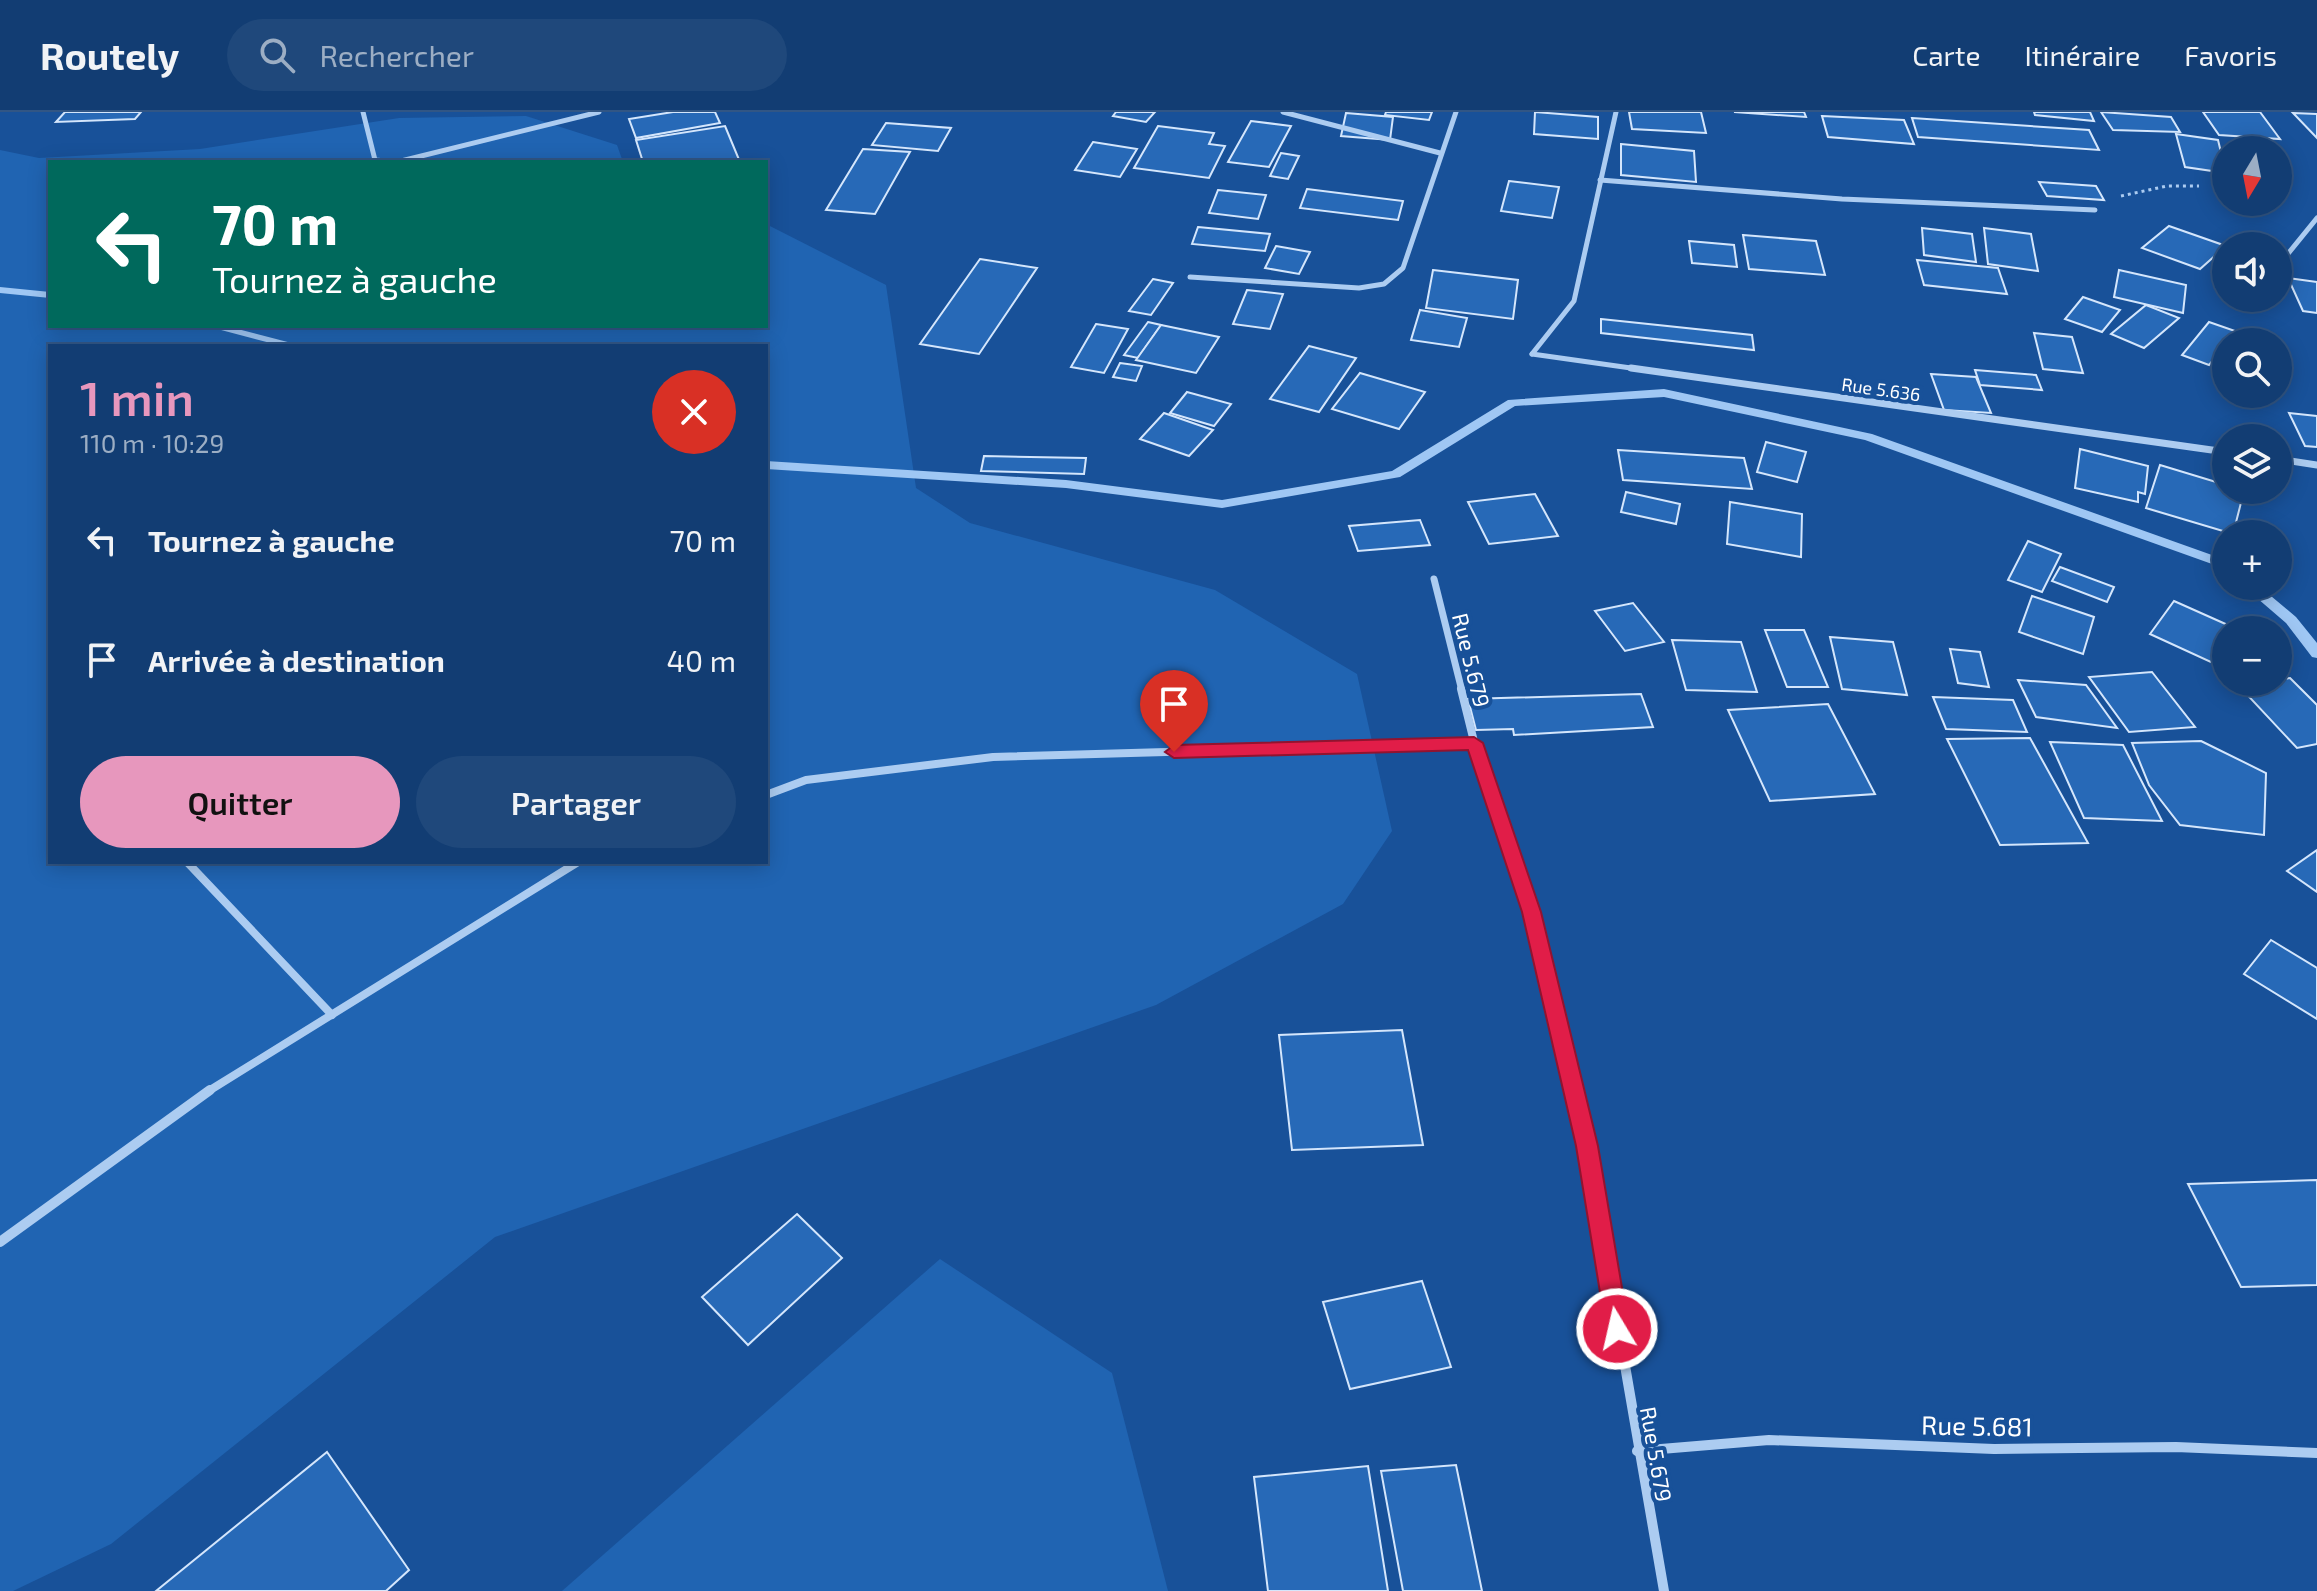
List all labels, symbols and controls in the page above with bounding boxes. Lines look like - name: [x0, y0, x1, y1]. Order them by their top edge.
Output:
- search box: [227, 19, 787, 91]
- text: Routely: [40, 32, 179, 78]
- icon: search: [255, 33, 299, 77]
- text: Rechercher: [319, 37, 474, 73]
- text: Carte: [1912, 38, 1981, 72]
- text: Itinéraire: [2025, 38, 2140, 72]
- text: Favoris: [2184, 38, 2277, 72]
- north arrow: [2212, 136, 2292, 216]
- map controls: [2212, 136, 2292, 696]
- text: 70 m: [212, 189, 338, 256]
- icon: left: [80, 192, 184, 296]
- button: sound: [2212, 232, 2292, 312]
- text: Tournez à gauche: [212, 257, 497, 300]
- button: search: [2212, 328, 2292, 408]
- text: 1 min: [80, 368, 194, 426]
- button: close: [652, 370, 736, 454]
- street label: Rue 5.636: [1840, 373, 1922, 405]
- button: layers: [2212, 424, 2292, 504]
- text: 110 m · 10:29: [80, 427, 224, 458]
- icon: left: [80, 518, 124, 562]
- button: +: [2212, 520, 2292, 600]
- text: Tournez à gauche: [148, 522, 395, 558]
- text: 70 m: [670, 522, 736, 558]
- street label: Rue 5.679: [1448, 610, 1496, 710]
- button: −: [2212, 616, 2292, 696]
- icon: arrive: [80, 638, 124, 682]
- text: Arrivée à destination: [148, 642, 445, 678]
- text: 40 m: [666, 642, 736, 678]
- pin: [1140, 670, 1208, 752]
- icon: arrive: [1152, 682, 1196, 726]
- button: Quitter: [80, 756, 400, 848]
- button: Partager: [416, 756, 736, 848]
- position arrow: [1575, 1287, 1659, 1371]
- street label: Rue 5.679: [1636, 1404, 1678, 1504]
- street label: Rue 5.681: [1921, 1409, 2033, 1441]

